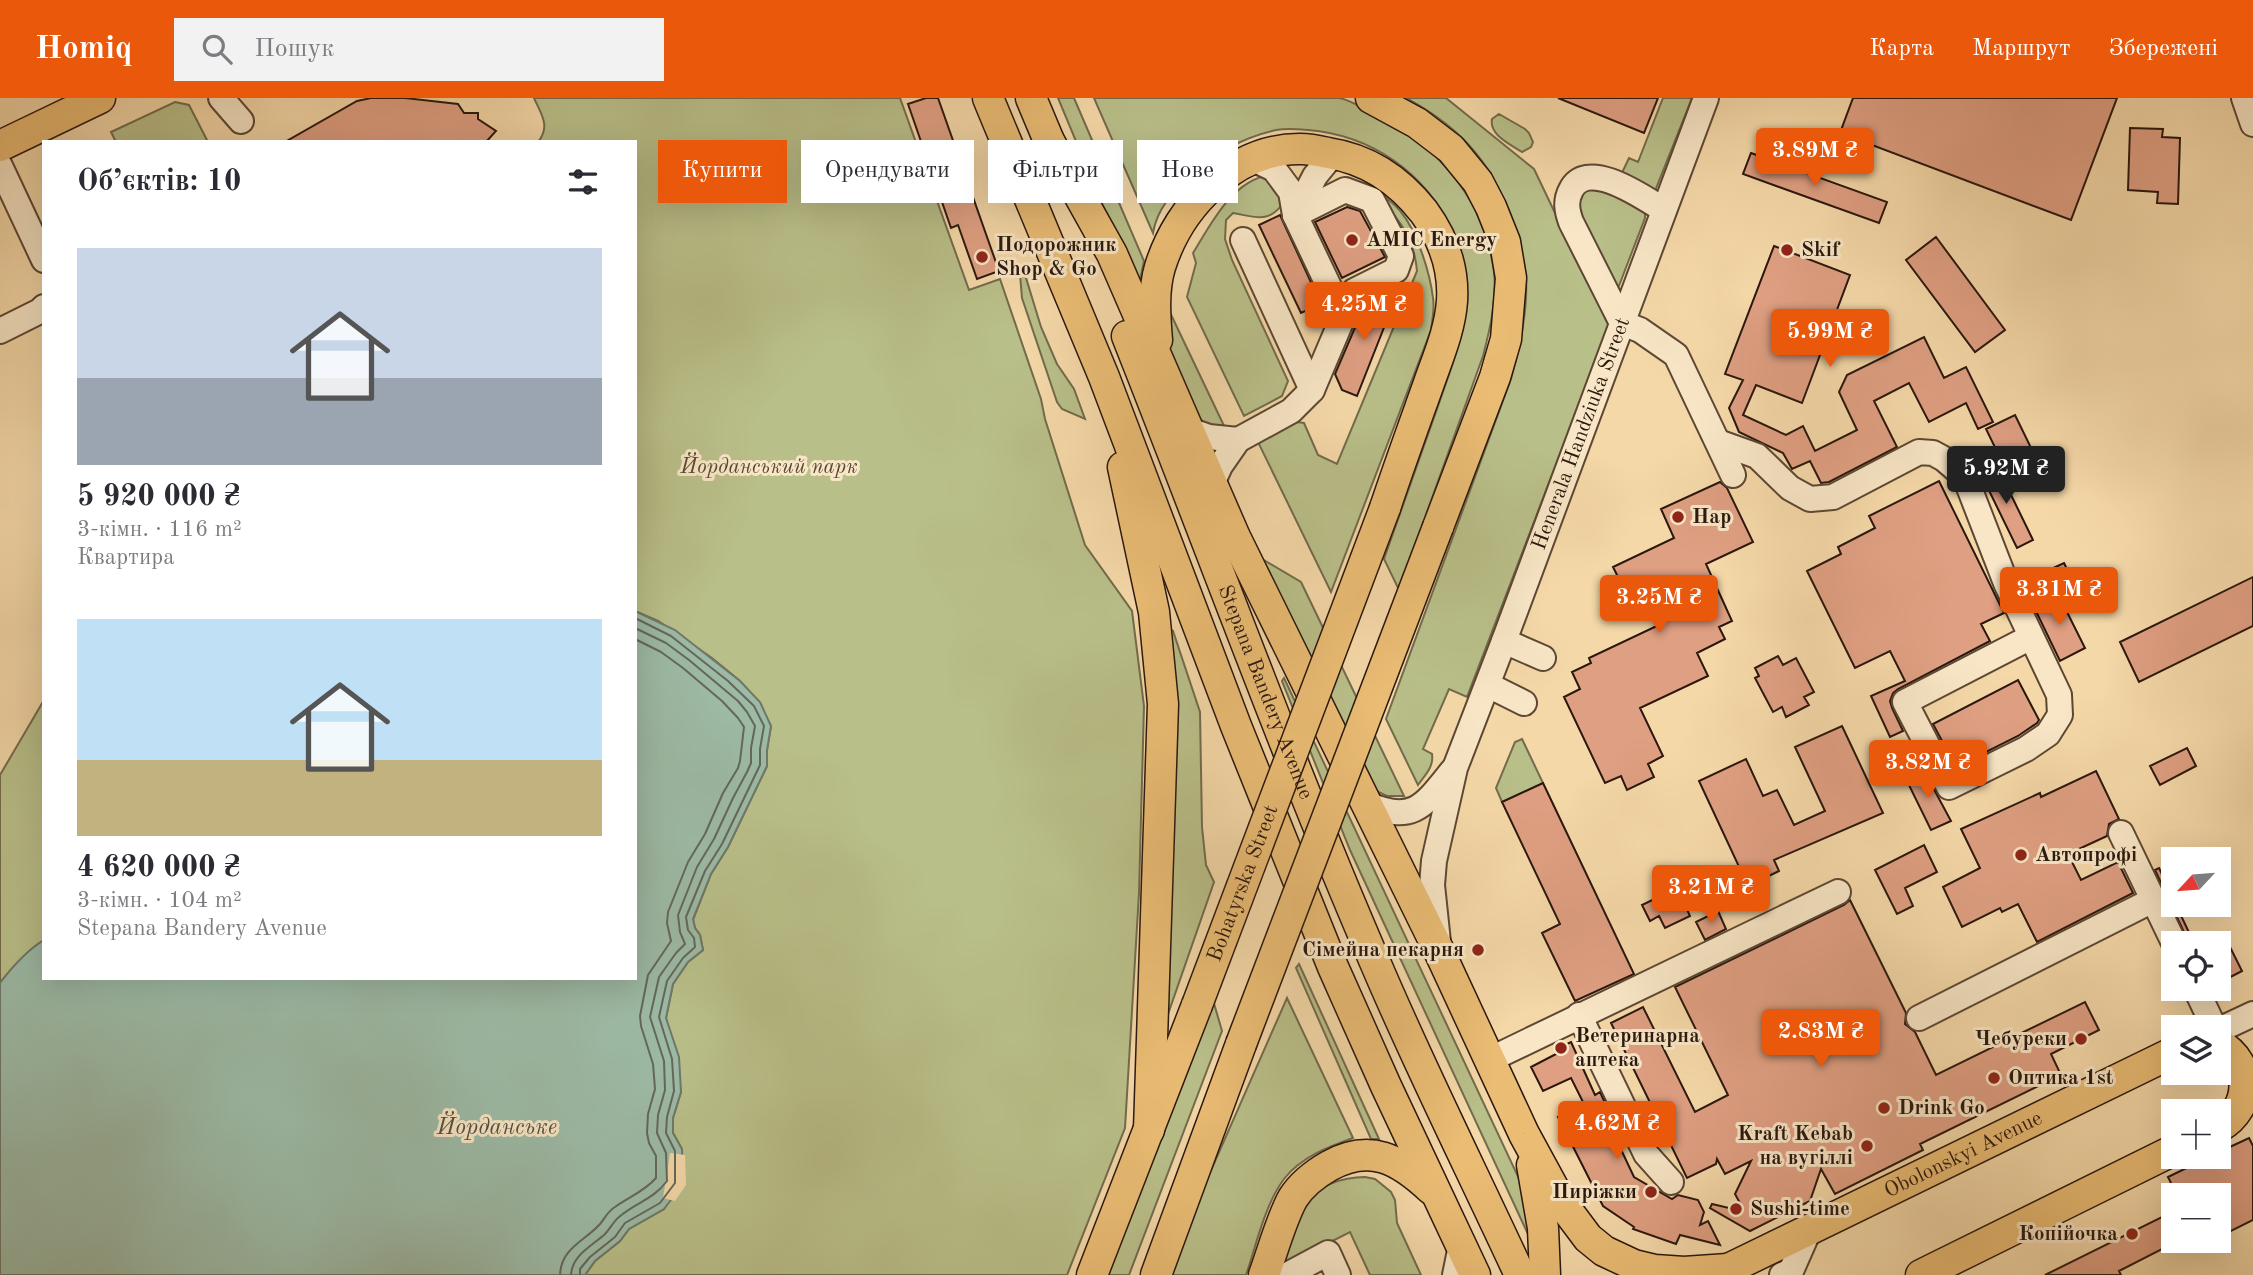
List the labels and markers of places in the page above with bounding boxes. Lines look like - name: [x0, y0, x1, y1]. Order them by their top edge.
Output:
- pin: 3.89M ₴: [1750, 129, 1880, 188]
- place label: AMIC Energy: [1366, 230, 1497, 251]
- marker: AMIC Energy: [1344, 232, 1360, 248]
- place label: Подорожник Shop & Go: [996, 235, 1116, 280]
- place label: Skif: [1801, 240, 1841, 261]
- marker: Skif: [1779, 242, 1795, 258]
- marker: Подорожник Shop & Go: [974, 249, 990, 265]
- pin: 4.25M ₴: [1299, 282, 1429, 342]
- pin: 5.99M ₴: [1765, 310, 1895, 369]
- pin: 5.92M ₴: [1941, 446, 2071, 506]
- place label: Hap: [1692, 507, 1731, 528]
- marker: Hap: [1670, 509, 1686, 525]
- pin: 3.31M ₴: [1994, 568, 2124, 627]
- pin: 3.25M ₴: [1594, 575, 1724, 635]
- pin: 3.82M ₴: [1863, 740, 1993, 800]
- place label: Автопрофі: [2035, 845, 2137, 866]
- marker: Автопрофі: [2013, 847, 2029, 863]
- pin: 3.21M ₴: [1646, 866, 1776, 925]
- place label: Сімейна пекарня: [1302, 940, 1464, 961]
- marker: Сімейна пекарня: [1470, 942, 1486, 958]
- pin: 2.83M ₴: [1756, 1010, 1886, 1069]
- place label: Ветеринарна аптека: [1575, 1026, 1700, 1071]
- place label: Чебуреки: [1975, 1029, 2067, 1050]
- marker: Чебуреки: [2073, 1031, 2089, 1047]
- marker: Ветеринарна аптека: [1553, 1040, 1569, 1056]
- place label: Оптика 1st: [2008, 1068, 2114, 1089]
- marker: Оптика 1st: [1986, 1070, 2002, 1086]
- place label: Drink Go: [1898, 1098, 1985, 1119]
- marker: Drink Go: [1876, 1100, 1892, 1116]
- pin: 4.62M ₴: [1552, 1102, 1682, 1161]
- place label: Kraft Kebab на вугіллі: [1737, 1124, 1853, 1169]
- marker: Kraft Kebab на вугіллі: [1859, 1138, 1875, 1154]
- place label: Пиріжки: [1552, 1182, 1637, 1203]
- marker: Пиріжки: [1643, 1184, 1659, 1200]
- place label: Sushi-time: [1750, 1199, 1850, 1220]
- marker: Sushi-time: [1728, 1201, 1744, 1217]
- place label: Копійочка: [2019, 1224, 2118, 1245]
- marker: Копійочка: [2124, 1226, 2140, 1242]

